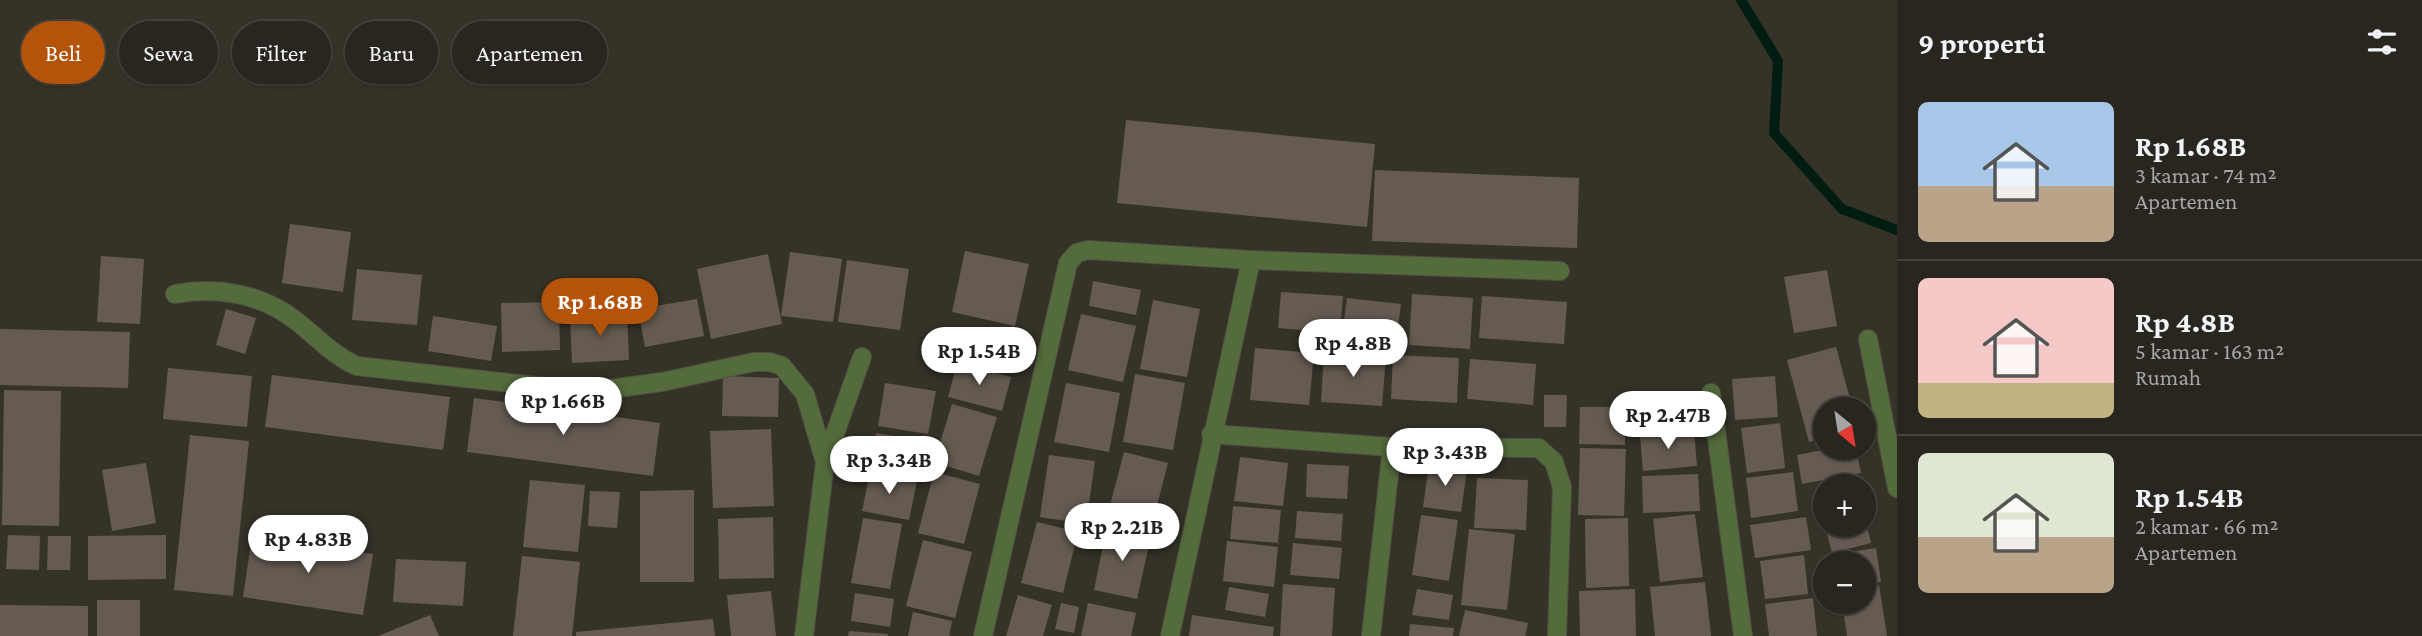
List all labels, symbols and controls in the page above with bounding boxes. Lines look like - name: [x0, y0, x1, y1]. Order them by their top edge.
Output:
- chip: Beli: [21, 21, 105, 84]
- chip: Sewa: [119, 21, 218, 84]
- chip: Filter: [232, 21, 331, 84]
- chip: Baru: [345, 21, 438, 84]
- chip: Apartemen: [452, 21, 607, 84]
- icon: filters: [2363, 23, 2401, 61]
- text: 9 properti: [1918, 26, 2046, 59]
- text: Rp 1.68B: [2135, 129, 2246, 162]
- icon: home: [1974, 130, 2058, 214]
- text: 3 kamar · 74 m²: [2135, 162, 2277, 188]
- text: Apartemen: [2135, 188, 2237, 214]
- pin: Rp 1.68B: [528, 278, 672, 338]
- text: Rp 1.68B: [557, 288, 643, 314]
- text: Rp 4.8B: [2135, 305, 2235, 338]
- icon: home: [1974, 306, 2058, 390]
- pin: Rp 4.8B: [1288, 320, 1418, 379]
- pin: Rp 1.54B: [907, 328, 1051, 387]
- text: Rp 4.8B: [1315, 329, 1391, 355]
- text: Rp 1.54B: [937, 337, 1021, 363]
- text: 5 kamar · 163 m²: [2135, 338, 2284, 364]
- text: Rumah: [2135, 364, 2201, 390]
- pin: Rp 1.66B: [491, 378, 635, 437]
- text: Rp 1.66B: [521, 387, 605, 413]
- pin: Rp 2.47B: [1596, 392, 1740, 451]
- north arrow: [1813, 397, 1876, 460]
- map controls: [1813, 397, 1876, 614]
- text: Rp 2.47B: [1625, 401, 1711, 427]
- pin: Rp 3.43B: [1373, 428, 1517, 488]
- pin: Rp 3.34B: [817, 436, 961, 496]
- text: Rp 3.43B: [1402, 438, 1488, 464]
- text: Rp 3.34B: [846, 446, 932, 472]
- button: +: [1813, 474, 1876, 537]
- text: Rp 1.54B: [2135, 480, 2244, 513]
- icon: home: [1974, 481, 2058, 565]
- pin: Rp 2.21B: [1050, 504, 1194, 563]
- text: Rp 2.21B: [1080, 513, 1164, 539]
- text: 2 kamar · 66 m²: [2135, 513, 2278, 539]
- pin: Rp 4.83B: [236, 516, 380, 575]
- text: Rp 4.83B: [264, 525, 352, 551]
- text: Apartemen: [2135, 539, 2237, 565]
- button: −: [1813, 551, 1876, 614]

